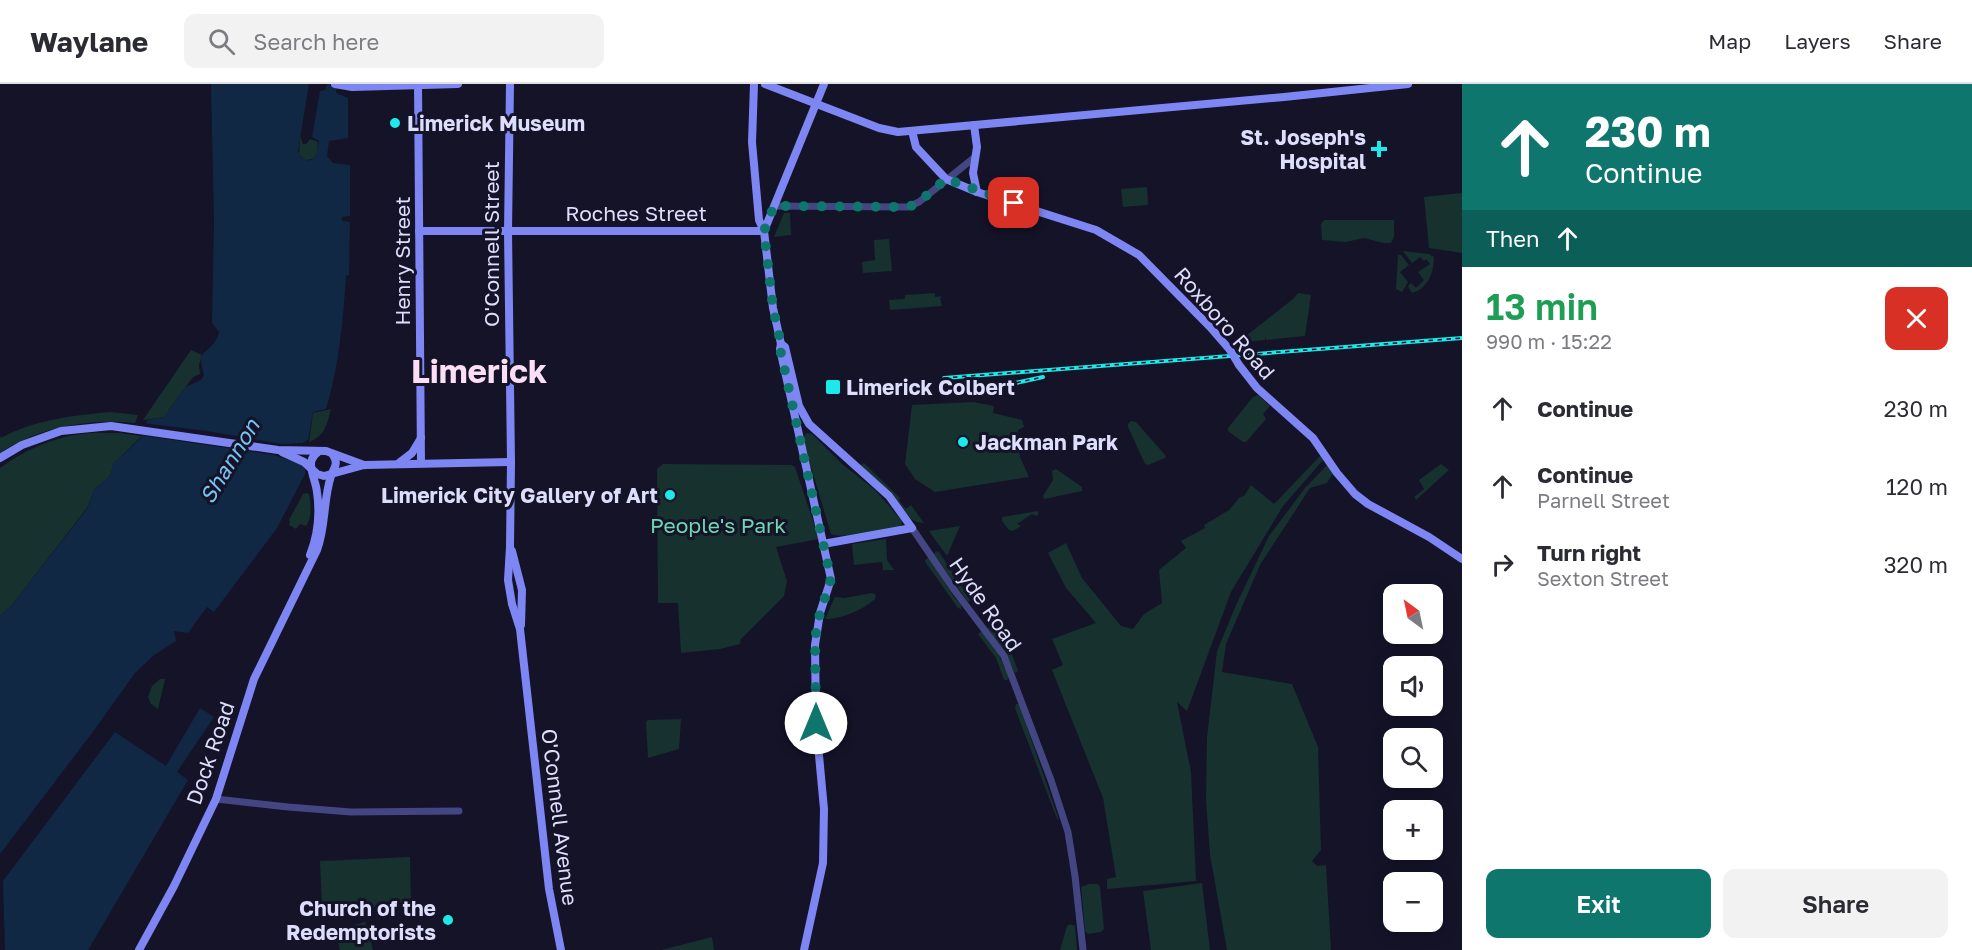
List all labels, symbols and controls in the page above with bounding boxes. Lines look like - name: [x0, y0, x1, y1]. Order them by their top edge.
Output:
- search box: [184, 14, 604, 68]
- text: Waylane: [30, 25, 148, 58]
- icon: search: [205, 25, 238, 58]
- text: Search here: [253, 28, 379, 55]
- text: Map: [1708, 28, 1751, 54]
- text: Layers: [1784, 28, 1851, 54]
- text: Share: [1884, 28, 1942, 54]
- text: 230 m: [1585, 106, 1711, 156]
- icon: ahead: [1486, 108, 1564, 186]
- place label: Limerick Museum: [407, 110, 585, 136]
- marker: Limerick Museum: [388, 116, 402, 130]
- place label: St. Joseph's Hospital: [1240, 124, 1366, 174]
- marker: St. Joseph's Hospital: [1370, 140, 1388, 158]
- text: Continue: [1585, 157, 1703, 189]
- street label: O'Connell Street: [478, 161, 504, 327]
- pin: [988, 177, 1039, 228]
- icon: arrive: [997, 186, 1030, 219]
- street label: Henry Street: [389, 196, 415, 326]
- street label: Roches Street: [565, 200, 707, 226]
- icon: ahead: [1551, 222, 1584, 255]
- text: Then: [1486, 225, 1539, 252]
- street label: Roxboro Road: [1169, 261, 1281, 385]
- text: 13 min: [1486, 285, 1598, 328]
- button: close: [1885, 287, 1948, 350]
- text: 990 m · 15:22: [1486, 329, 1612, 353]
- district label: Limerick: [411, 351, 547, 390]
- place label: Limerick Colbert: [846, 374, 1015, 400]
- marker: Limerick Colbert: [824, 378, 842, 396]
- icon: ahead: [1486, 392, 1519, 425]
- text: Continue: [1537, 395, 1633, 422]
- text: 230 m: [1884, 395, 1948, 422]
- water label: Shannon: [193, 413, 265, 508]
- place label: Jackman Park: [975, 429, 1118, 455]
- marker: Jackman Park: [956, 435, 970, 449]
- text: Continue: [1537, 461, 1633, 488]
- icon: ahead: [1486, 470, 1519, 503]
- text: 120 m: [1886, 473, 1948, 500]
- place label: Limerick City Gallery of Art: [381, 482, 658, 508]
- marker: Limerick City Gallery of Art: [663, 488, 677, 502]
- text: Parnell Street: [1537, 488, 1670, 512]
- park label: People's Park: [650, 512, 786, 538]
- text: Turn right: [1537, 539, 1641, 566]
- icon: right: [1486, 548, 1519, 581]
- text: 320 m: [1884, 551, 1948, 578]
- street label: Hyde Road: [944, 552, 1028, 656]
- text: Sexton Street: [1537, 566, 1669, 590]
- north arrow: [1383, 584, 1443, 644]
- map controls: [1383, 584, 1443, 932]
- button: sound: [1383, 656, 1443, 716]
- position arrow: [784, 691, 848, 755]
- street label: Dock Road: [180, 698, 240, 808]
- street label: O'Connell Avenue: [536, 727, 584, 907]
- button: search: [1383, 728, 1443, 788]
- button: +: [1383, 800, 1443, 860]
- button: Exit: [1486, 869, 1711, 938]
- button: Share: [1723, 869, 1948, 938]
- button: −: [1383, 872, 1443, 932]
- place label: Church of the Redemptorists: [286, 895, 436, 945]
- marker: Church of the Redemptorists: [441, 913, 455, 927]

